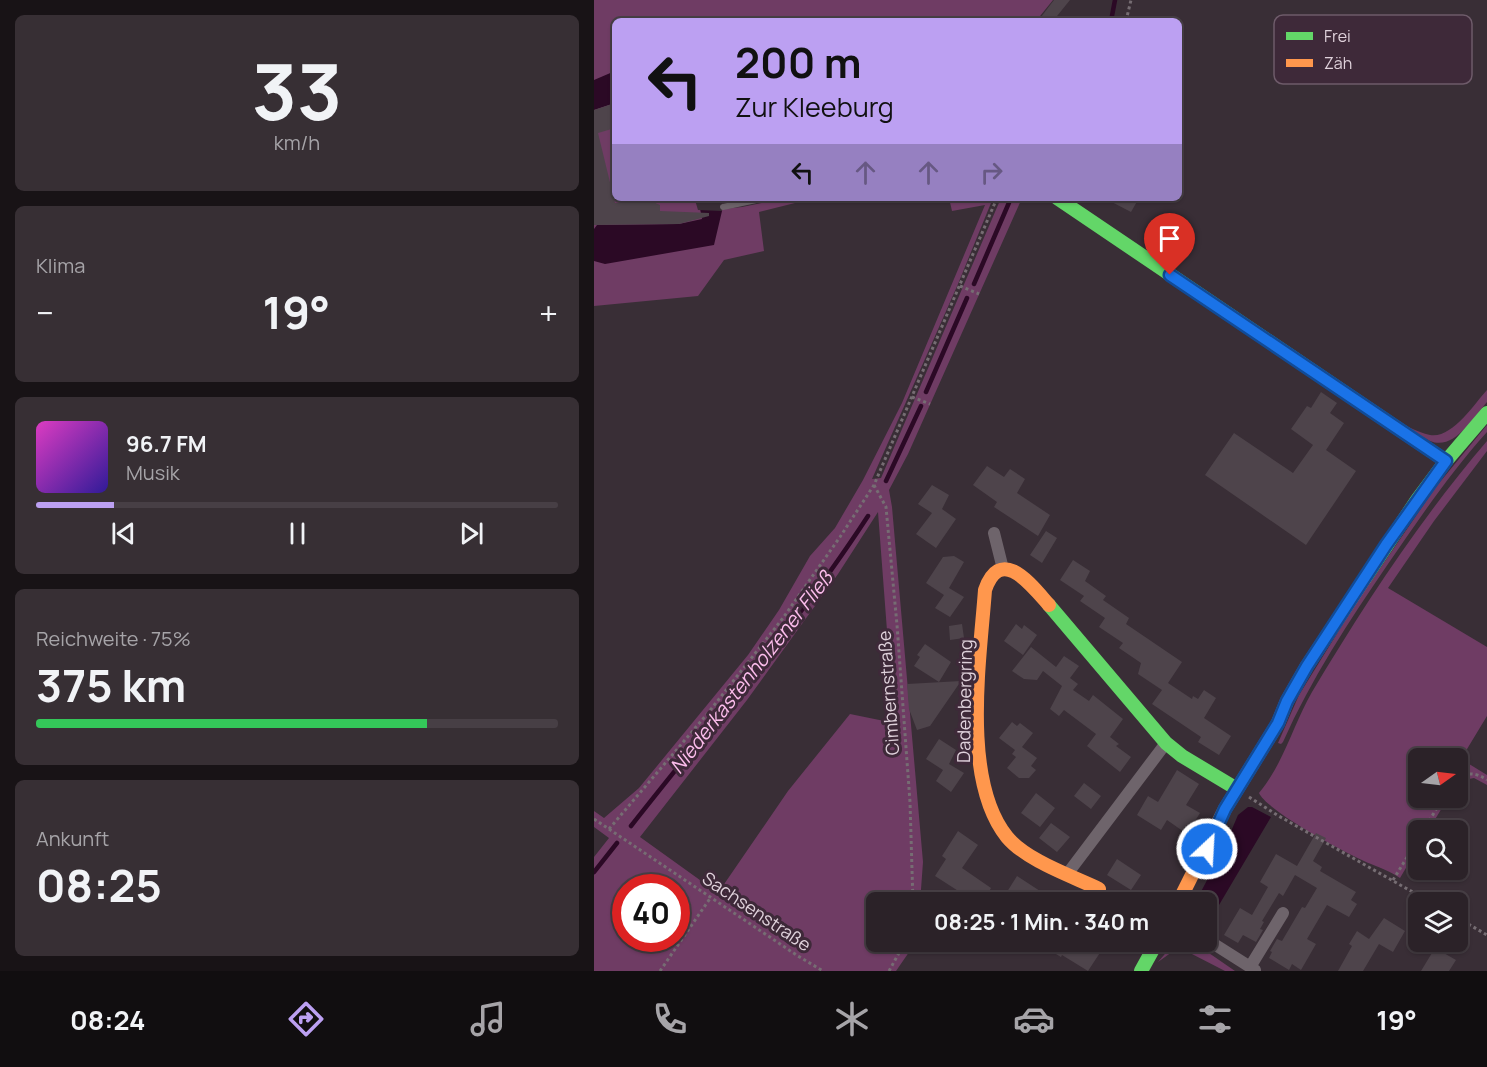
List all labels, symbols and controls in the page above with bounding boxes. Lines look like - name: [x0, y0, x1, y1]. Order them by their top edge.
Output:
- legend: [1274, 15, 1472, 84]
- text: Frei: [1324, 25, 1351, 47]
- text: 200 m: [735, 33, 861, 91]
- text: 33: [252, 37, 342, 143]
- icon: left: [636, 42, 714, 120]
- text: Zäh: [1324, 52, 1352, 74]
- text: Zur Kleeburg: [735, 88, 894, 125]
- text: km/h: [274, 129, 320, 156]
- icon: left: [786, 156, 819, 189]
- icon: ahead: [849, 156, 882, 189]
- icon: ahead: [912, 156, 945, 189]
- icon: right: [975, 156, 1008, 189]
- pin: [1144, 213, 1195, 275]
- icon: arrive: [1153, 222, 1186, 255]
- text: Klima: [36, 252, 85, 279]
- text: 19°: [262, 281, 330, 343]
- text: −: [36, 290, 54, 335]
- text: +: [539, 290, 558, 335]
- text: 96.7 FM: [126, 429, 207, 459]
- text: Musik: [126, 459, 180, 486]
- icon: previous: [107, 517, 140, 550]
- icon: pause: [281, 517, 314, 550]
- icon: next: [455, 517, 488, 550]
- water label: Niederkastenholzener Fließ: [663, 564, 839, 779]
- text: Reichweite · 75%: [36, 625, 191, 652]
- street label: Cimbernstraße: [872, 630, 904, 756]
- street label: Dadenbergring: [951, 639, 977, 763]
- text: 375 km: [36, 654, 186, 716]
- north arrow: [1408, 748, 1468, 808]
- map controls: [1408, 748, 1468, 952]
- position arrow: [1175, 817, 1239, 881]
- button: search: [1408, 820, 1468, 880]
- text: Ankunft: [36, 825, 109, 852]
- text: 08:25: [36, 854, 162, 916]
- street label: Sachsenstraße: [698, 866, 816, 956]
- speed limit sign: 40: [612, 874, 690, 952]
- button: layers: [1408, 892, 1468, 952]
- text: 08:25 · 1 Min. · 340 m: [934, 907, 1149, 937]
- icon: directions: [285, 998, 327, 1040]
- icon: music: [467, 998, 509, 1040]
- icon: phone: [649, 998, 691, 1040]
- icon: climate: [831, 998, 873, 1040]
- icon: car: [1013, 998, 1055, 1040]
- icon: filters: [1194, 998, 1236, 1040]
- text: 08:24: [70, 1001, 145, 1038]
- text: 19°: [1376, 1001, 1417, 1038]

